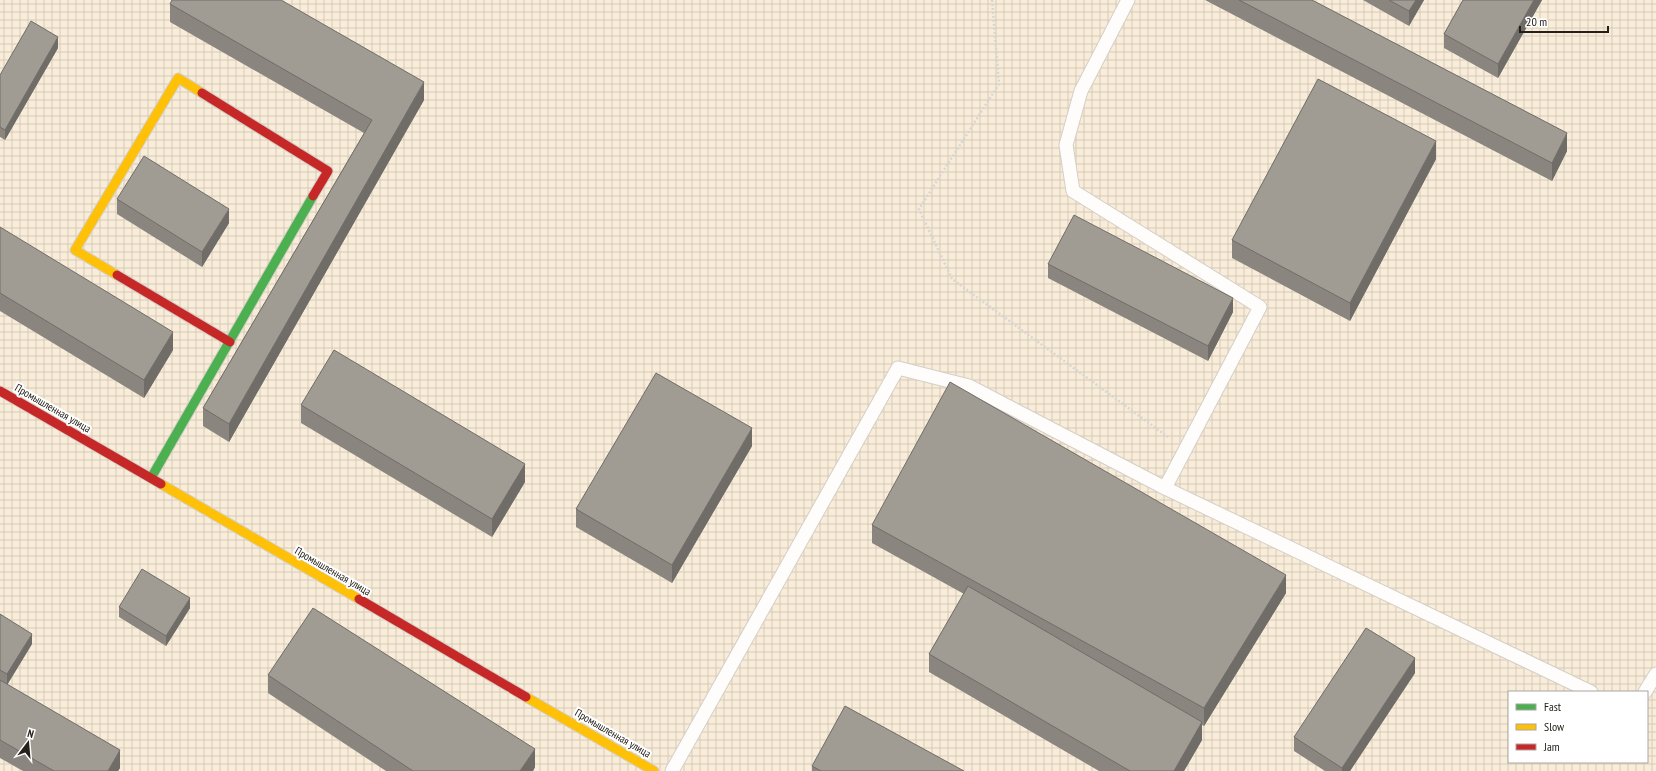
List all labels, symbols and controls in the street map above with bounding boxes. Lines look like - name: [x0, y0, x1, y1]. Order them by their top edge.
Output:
- scale bar: [1520, 8, 1608, 34]
- text: 20 m: [1526, 14, 1547, 29]
- street label: Промышленная улица: [12, 381, 94, 435]
- street label: Промышленная улица: [292, 544, 374, 598]
- legend: [1508, 691, 1648, 763]
- text: Fast: [1544, 699, 1562, 714]
- street label: Промышленная улица: [572, 706, 654, 760]
- text: Slow: [1544, 719, 1565, 734]
- north arrow: [8, 723, 48, 763]
- text: N: [26, 726, 36, 741]
- text: Jam: [1543, 739, 1560, 754]

